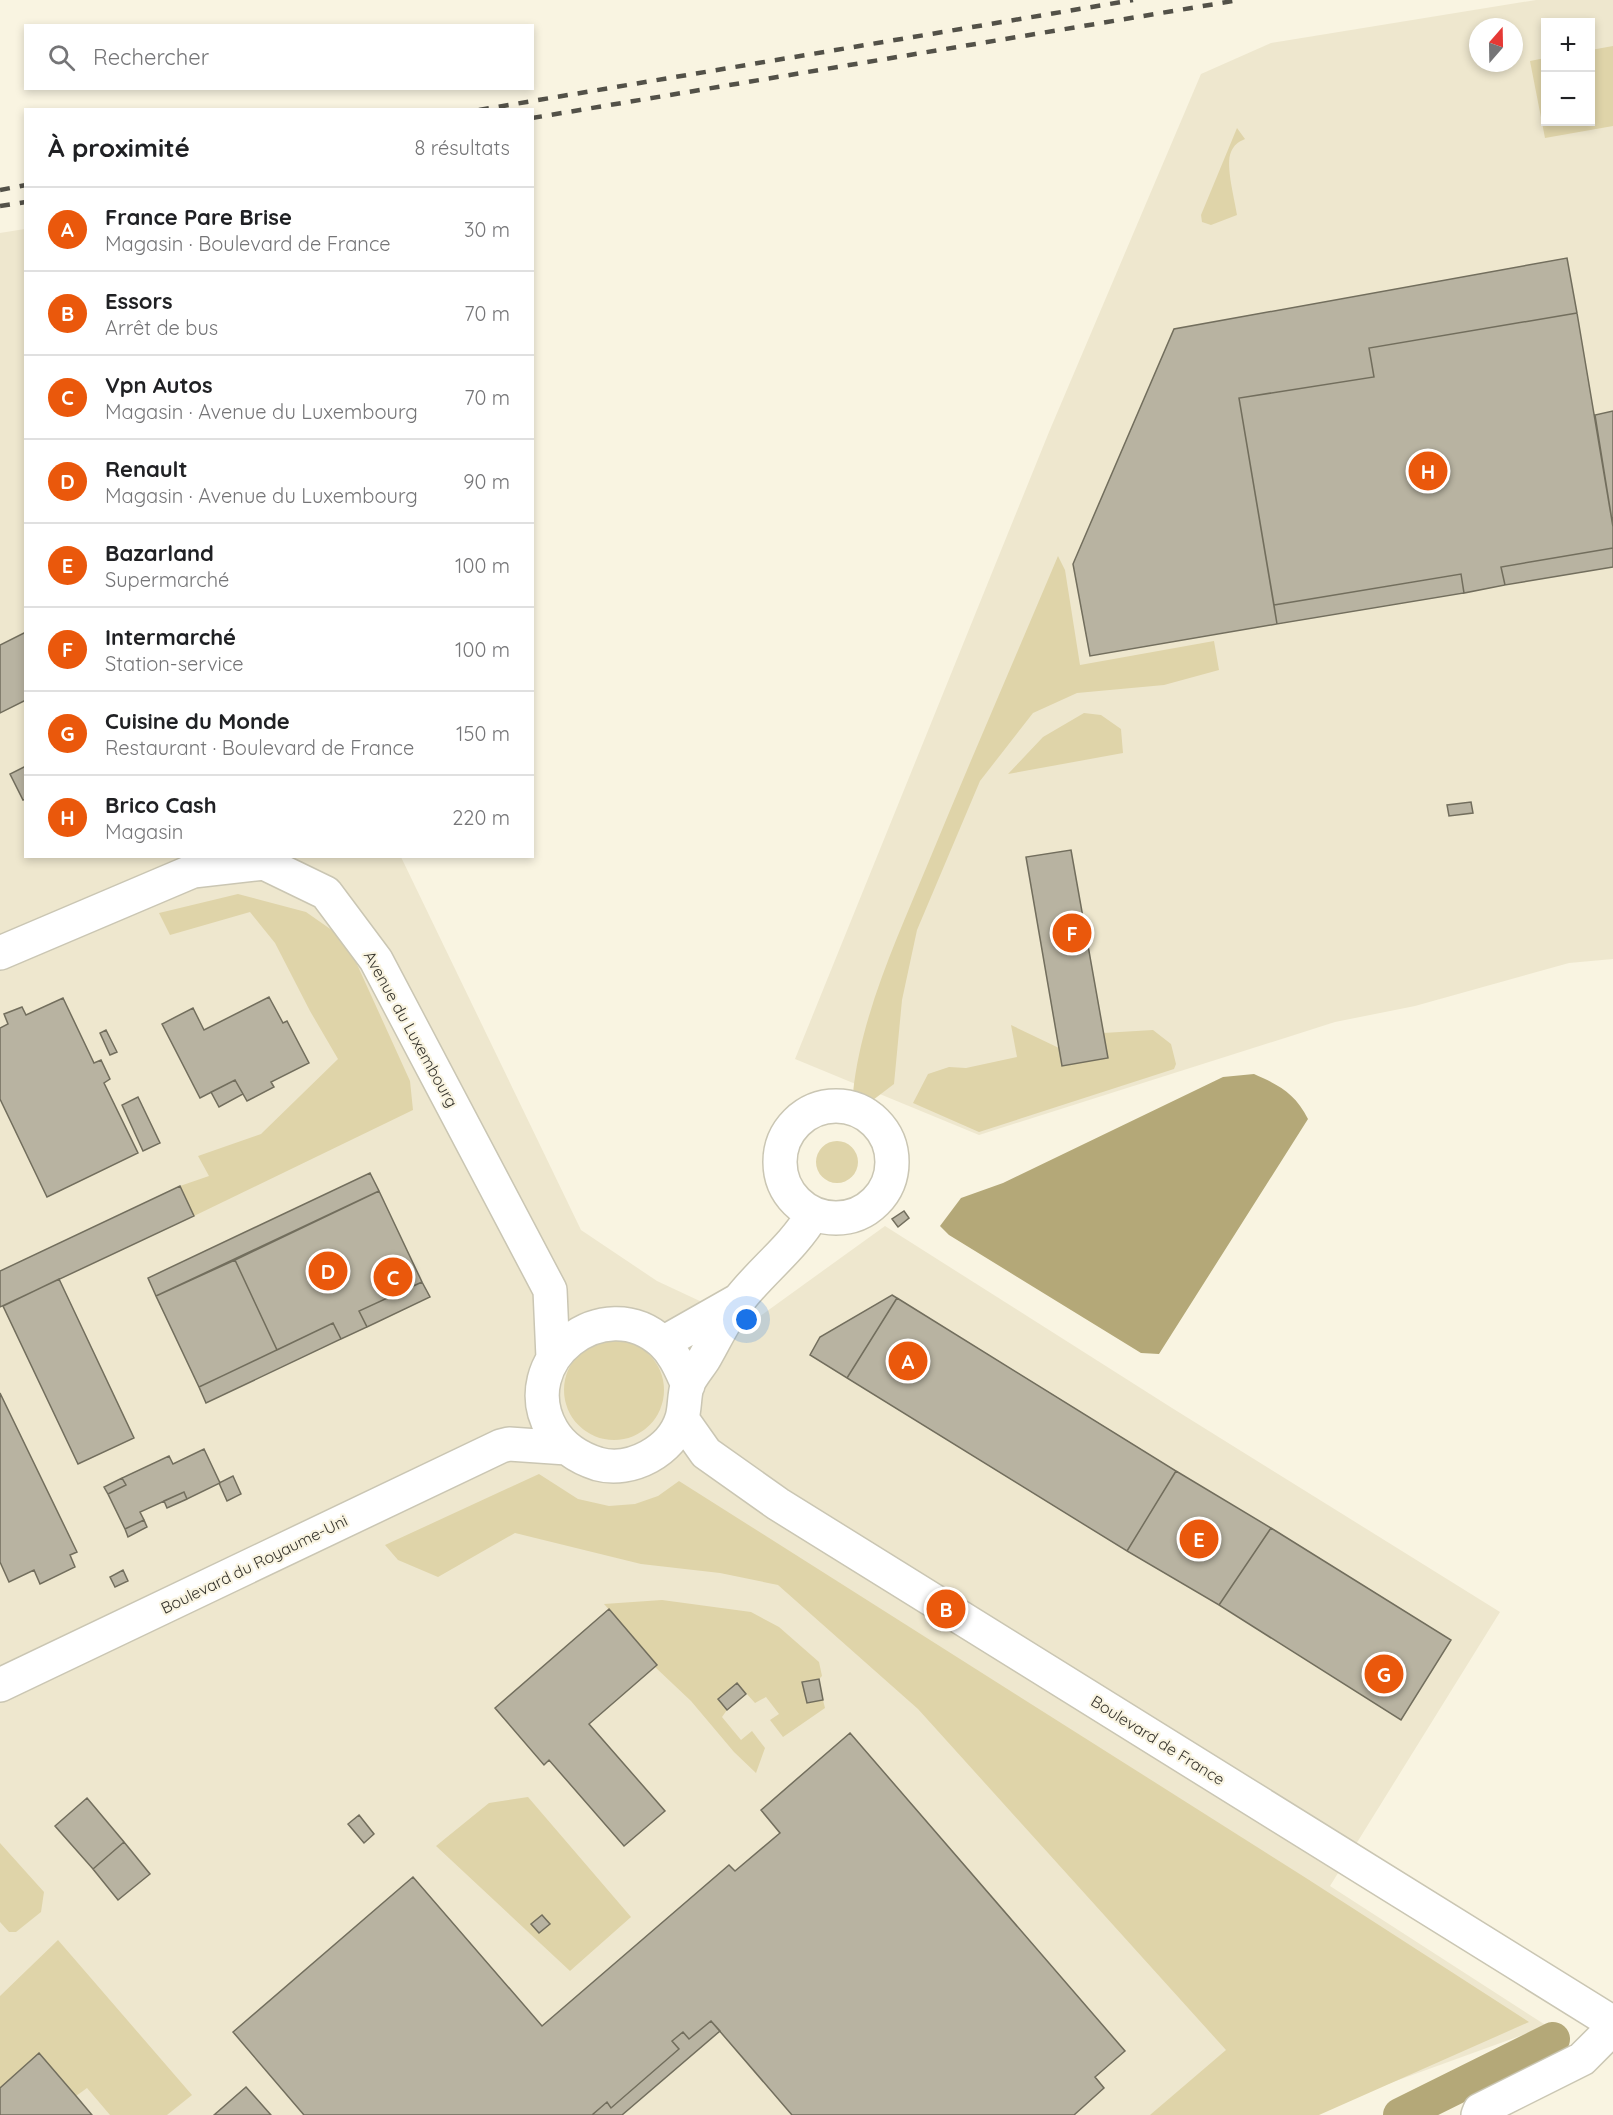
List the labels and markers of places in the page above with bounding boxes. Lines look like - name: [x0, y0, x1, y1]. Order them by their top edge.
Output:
- pin: H: [1408, 448, 1448, 494]
- pin: F: [1052, 910, 1092, 956]
- pin: D: [308, 1248, 348, 1294]
- pin: C: [374, 1254, 412, 1300]
- pin: A: [888, 1338, 928, 1384]
- pin: E: [1180, 1516, 1218, 1562]
- pin: B: [926, 1586, 966, 1632]
- pin: G: [1364, 1652, 1404, 1696]

